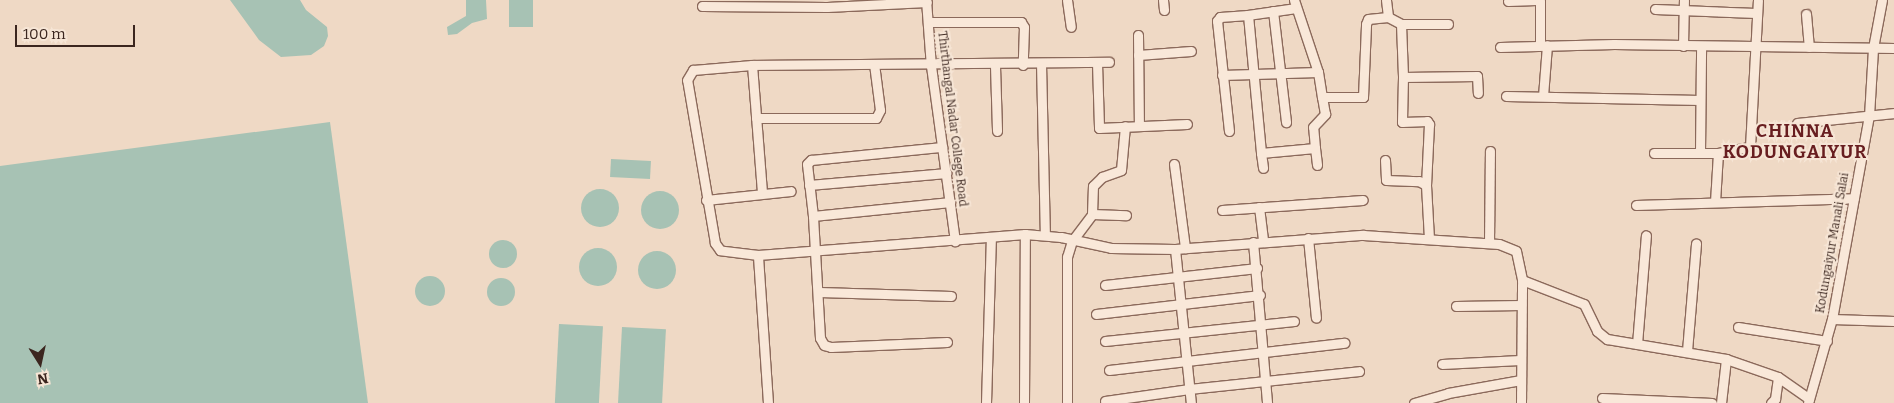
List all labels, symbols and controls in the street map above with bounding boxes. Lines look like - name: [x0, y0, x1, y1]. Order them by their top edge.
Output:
- scale bar: [18, 15, 138, 47]
- text: 100 m: [23, 25, 66, 43]
- street label: Thirthangal Nadar College Road: [934, 30, 970, 208]
- district label: CHINNA KODUNGAIYUR: [1721, 121, 1869, 163]
- street label: Kodungaiyur Manali Salai: [1814, 171, 1852, 315]
- north arrow: [15, 338, 65, 388]
- text: N: [36, 369, 49, 388]

